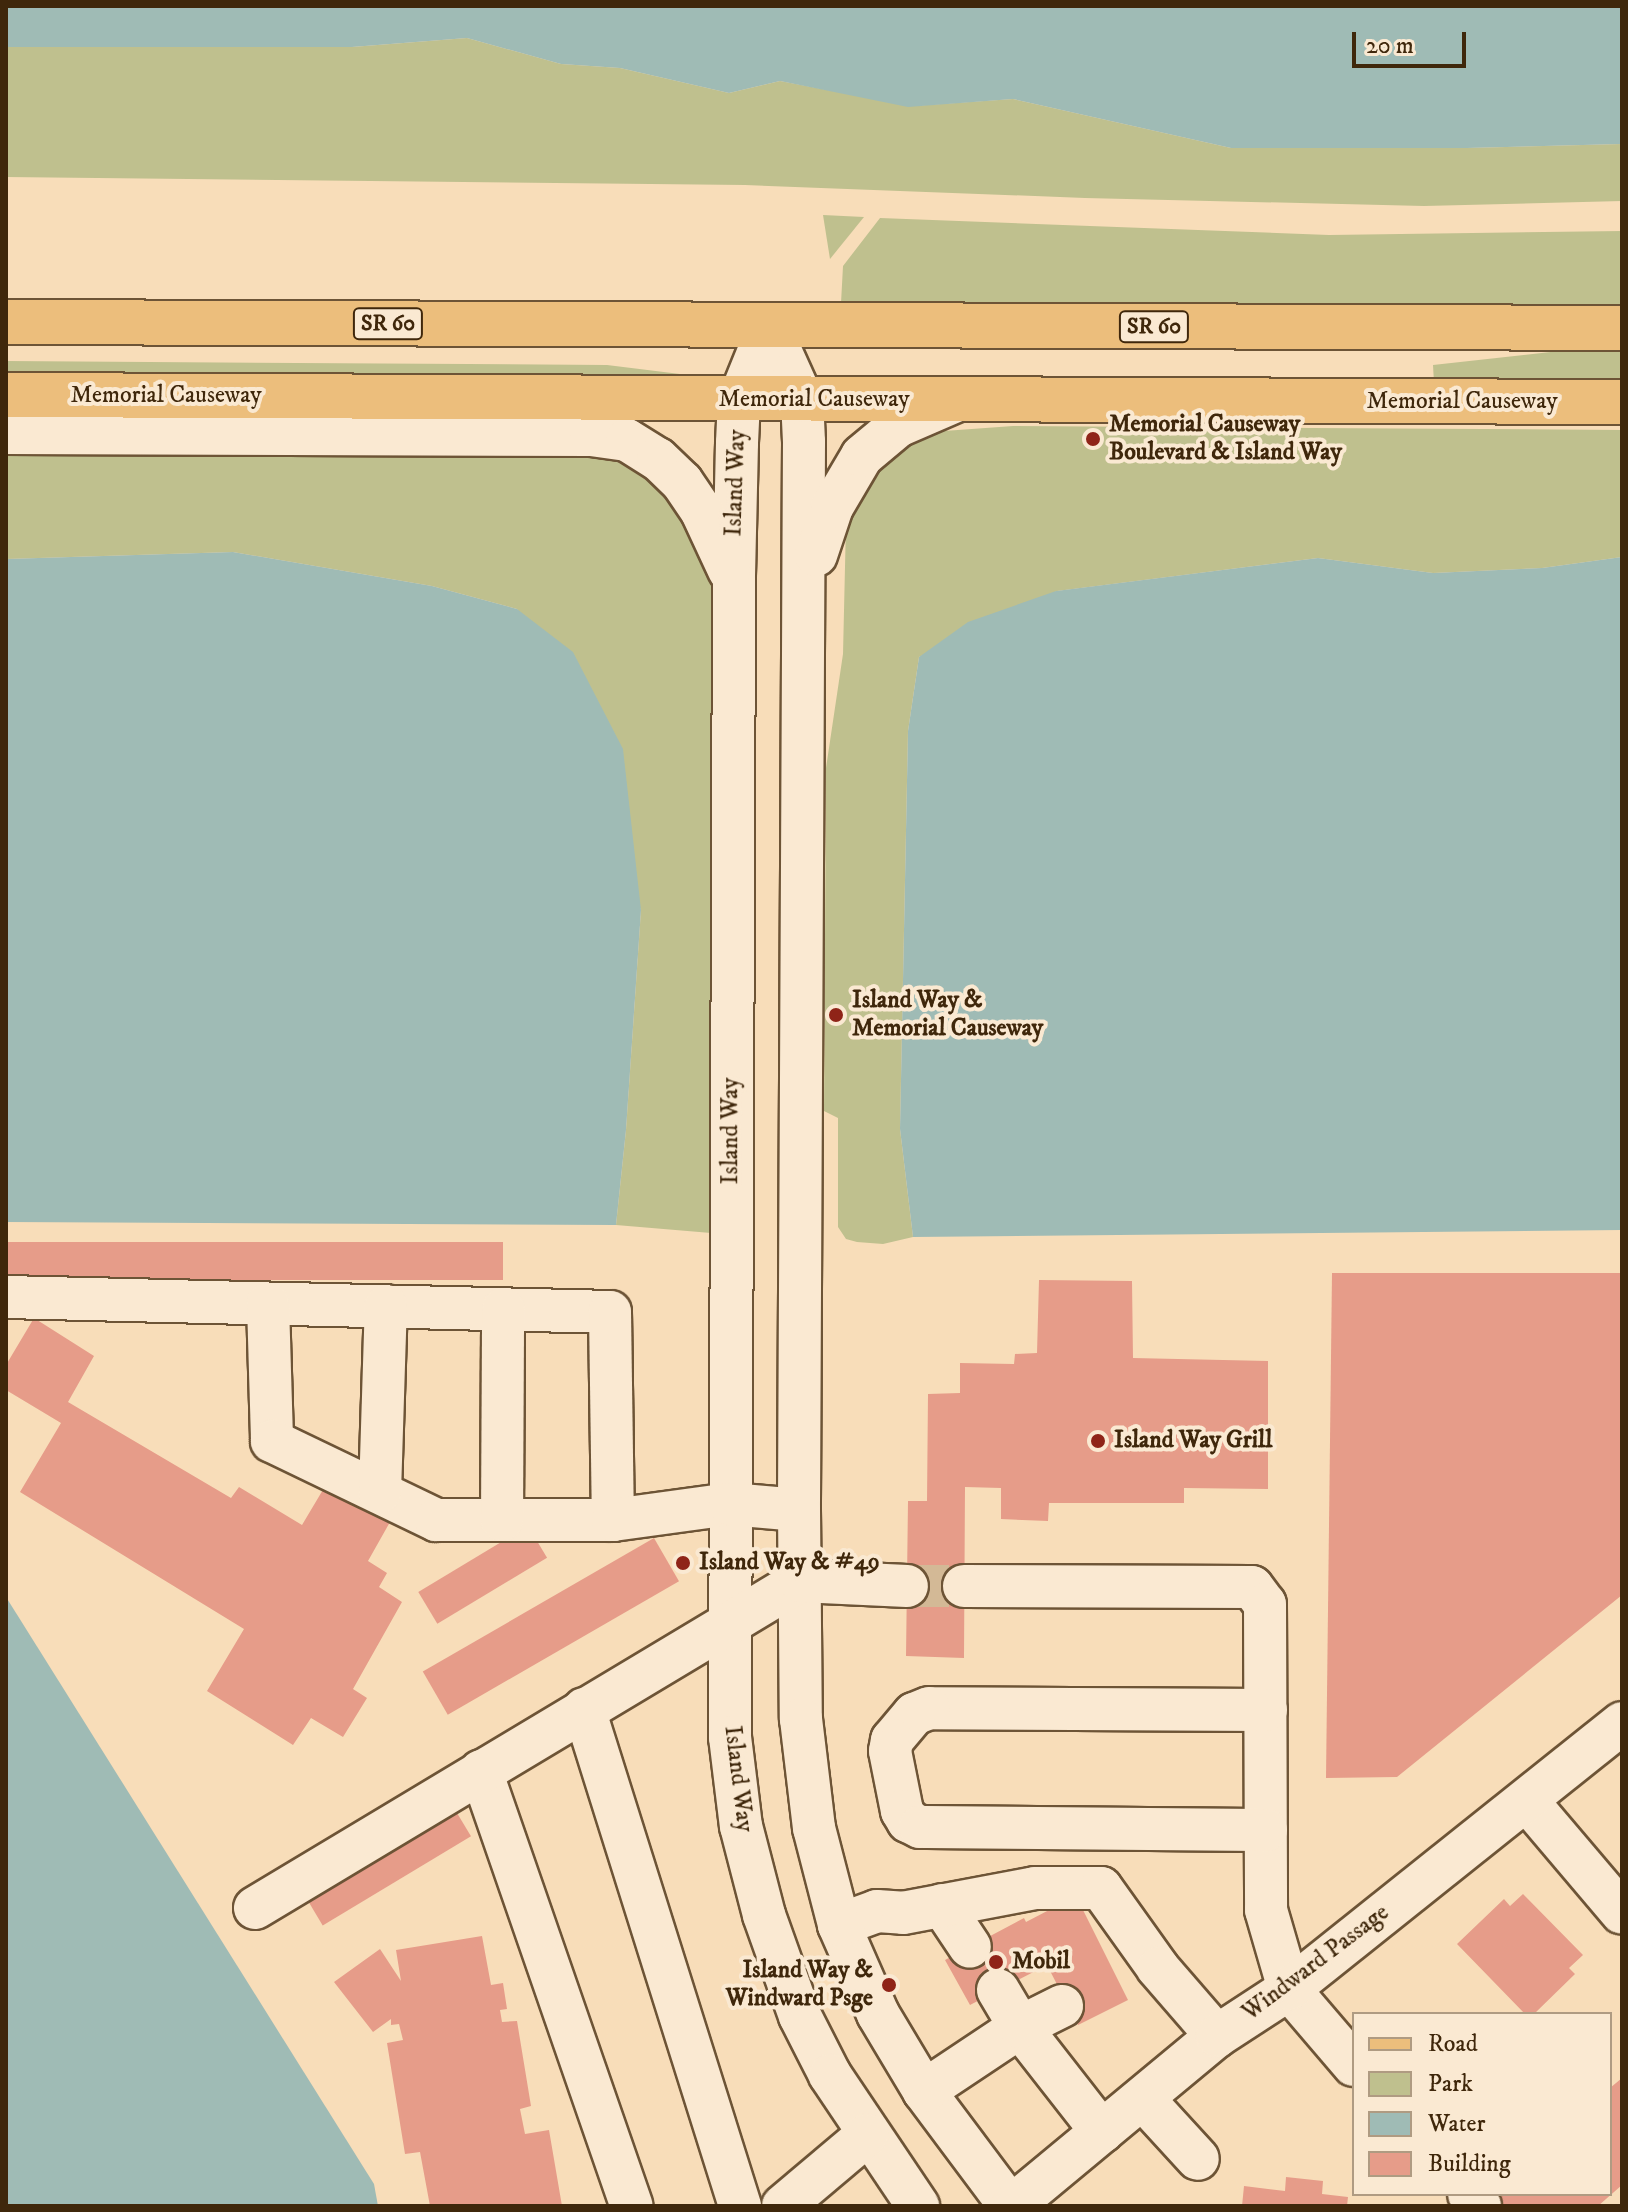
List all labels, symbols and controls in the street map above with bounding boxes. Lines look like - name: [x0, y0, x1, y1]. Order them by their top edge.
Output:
- scale bar: [1356, 16, 1470, 66]
- text: 20 m: [1366, 31, 1414, 61]
- road number: SR 60: [352, 306, 424, 342]
- road number: SR 60: [1118, 309, 1190, 345]
- street label: Memorial Causeway: [70, 382, 262, 410]
- street label: Memorial Causeway: [718, 386, 910, 414]
- street label: Memorial Causeway: [1366, 388, 1558, 416]
- place label: Memorial Causeway Boulevard & Island Way: [1109, 411, 1342, 467]
- street label: Island Way: [720, 429, 752, 537]
- marker: Memorial Causeway Boulevard & Island Way: [1084, 430, 1102, 448]
- place label: Island Way & Memorial Causeway: [852, 987, 1043, 1043]
- marker: Island Way & Memorial Causeway: [827, 1006, 845, 1024]
- street label: Island Way: [717, 1078, 745, 1184]
- place label: Island Way Grill: [1114, 1427, 1272, 1455]
- marker: Island Way Grill: [1089, 1432, 1107, 1450]
- place label: Island Way & #49: [699, 1549, 880, 1577]
- marker: Island Way & #49: [674, 1554, 692, 1572]
- street label: Island Way: [717, 1724, 759, 1834]
- street label: Windward Passage: [1237, 1899, 1395, 2027]
- place label: Mobil: [1012, 1948, 1070, 1976]
- marker: Mobil: [987, 1953, 1005, 1971]
- place label: Island Way & Windward Psge: [726, 1957, 873, 2013]
- marker: Island Way & Windward Psge: [880, 1976, 898, 1994]
- legend: [1352, 2012, 1612, 2196]
- text: Road: [1428, 2029, 1478, 2059]
- text: Park: [1428, 2069, 1473, 2099]
- text: Water: [1428, 2109, 1485, 2139]
- text: Building: [1428, 2149, 1511, 2179]

